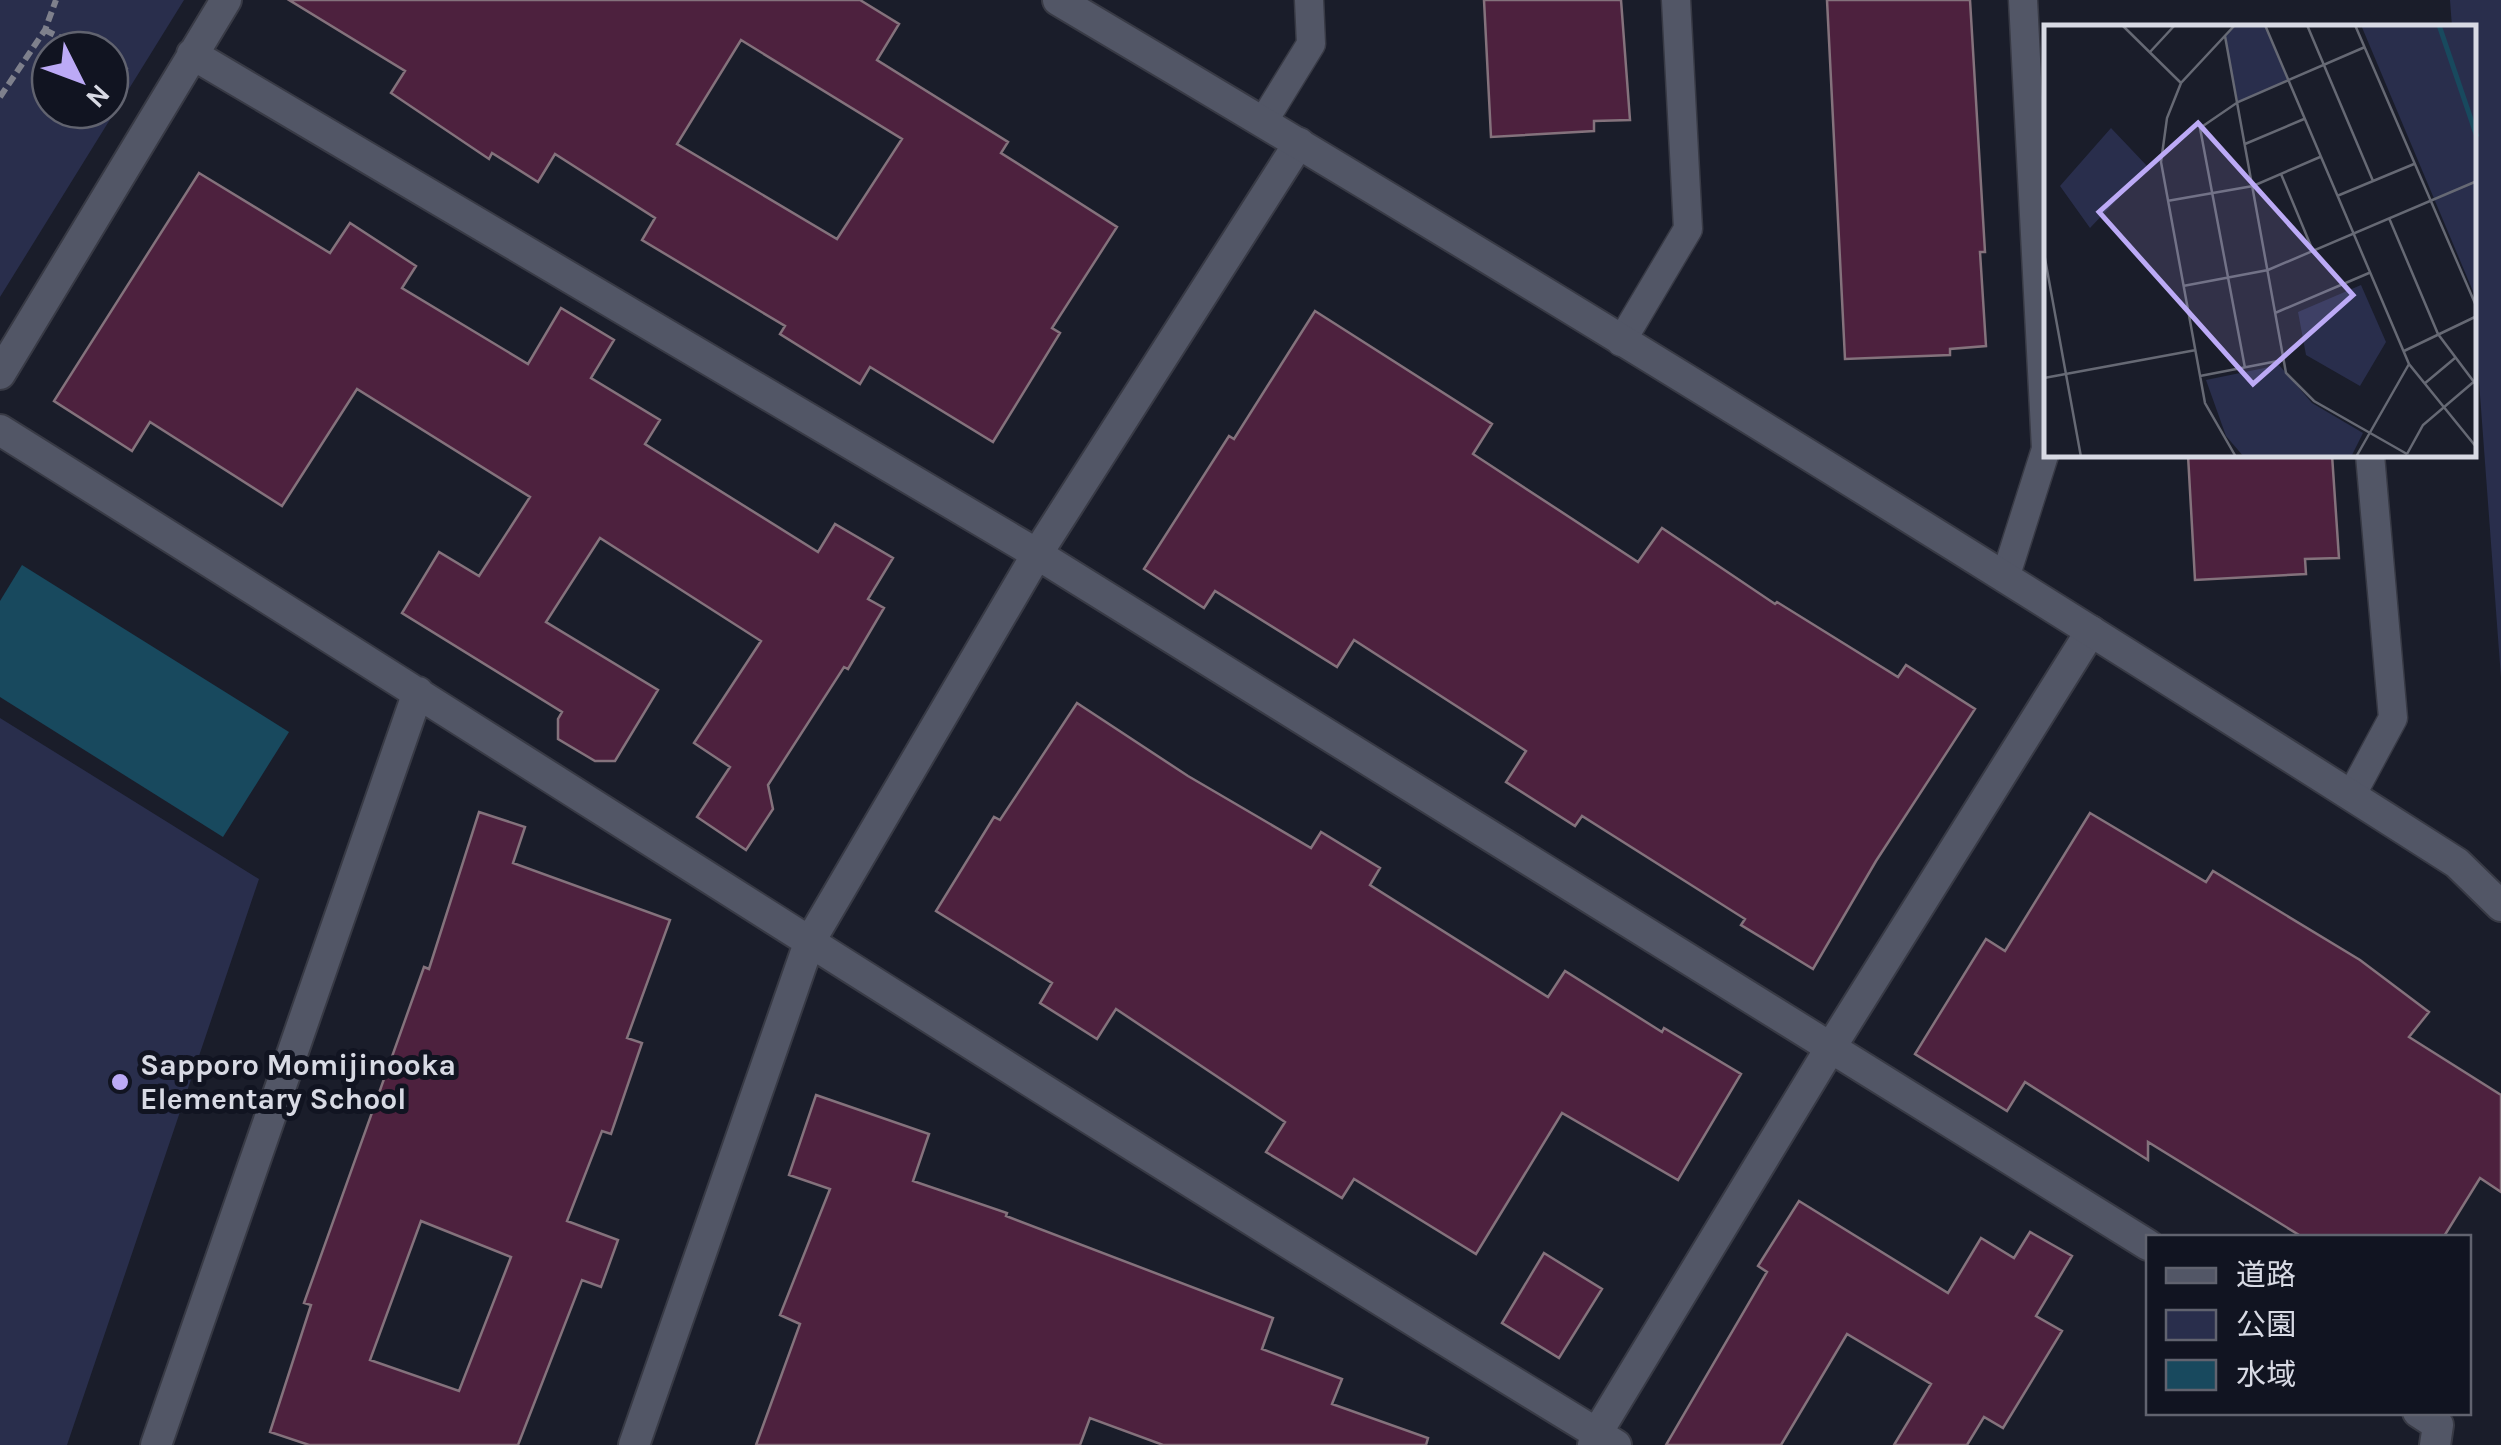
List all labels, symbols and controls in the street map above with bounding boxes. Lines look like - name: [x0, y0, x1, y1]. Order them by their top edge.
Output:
- inset map: [2044, 25, 2476, 458]
- north arrow: [30, 30, 130, 130]
- text: N: [79, 78, 117, 115]
- place label: Sapporo Momijinooka Elementary School: [140, 1047, 456, 1117]
- marker: Sapporo Momijinooka Elementary School: [109, 1071, 131, 1093]
- legend: [2146, 1235, 2471, 1415]
- text: 道路: [2236, 1257, 2296, 1293]
- text: 公園: [2236, 1307, 2296, 1343]
- text: 水域: [2236, 1357, 2296, 1393]

